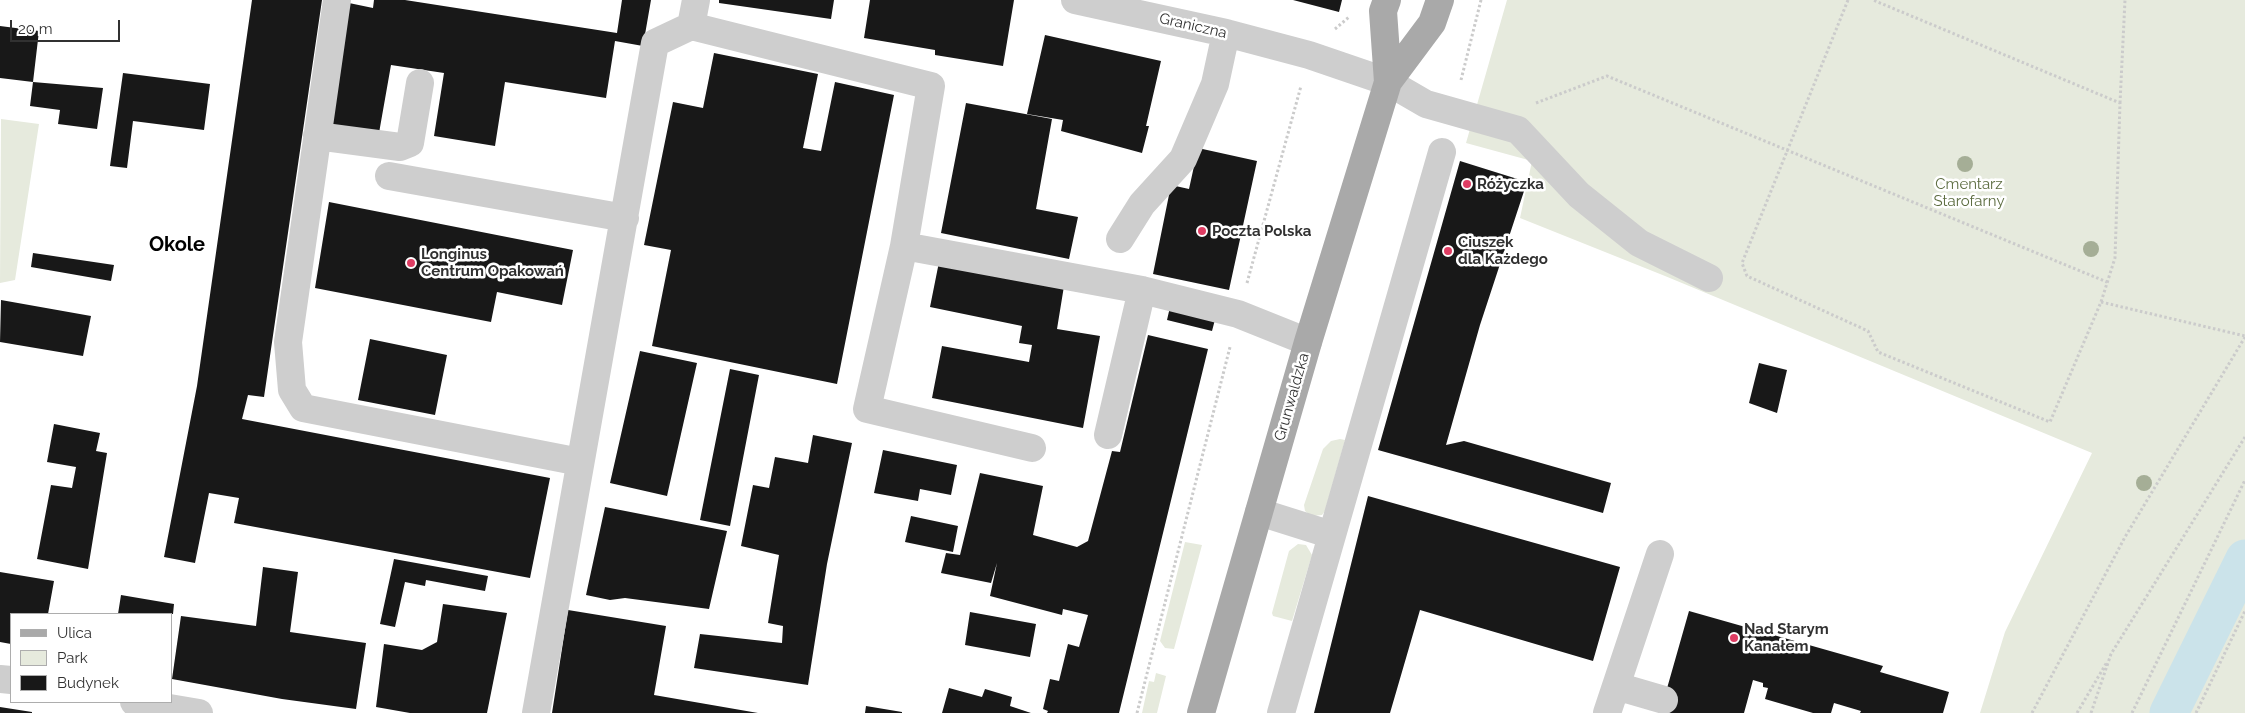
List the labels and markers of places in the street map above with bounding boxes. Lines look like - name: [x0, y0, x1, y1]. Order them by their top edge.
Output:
- place label: Różyczka: [1477, 175, 1544, 193]
- marker: Różyczka: [1461, 178, 1473, 190]
- place label: Poczta Polska: [1212, 222, 1311, 240]
- marker: Poczta Polska: [1196, 225, 1208, 237]
- place label: Ciuszek dla Każdego: [1458, 233, 1548, 268]
- place label: Longinus Centrum Opakowań: [421, 245, 564, 280]
- marker: Ciuszek dla Każdego: [1442, 245, 1454, 257]
- marker: Longinus Centrum Opakowań: [405, 257, 417, 269]
- place label: Nad Starym Kanałem: [1744, 620, 1829, 655]
- marker: Nad Starym Kanałem: [1728, 632, 1740, 644]

